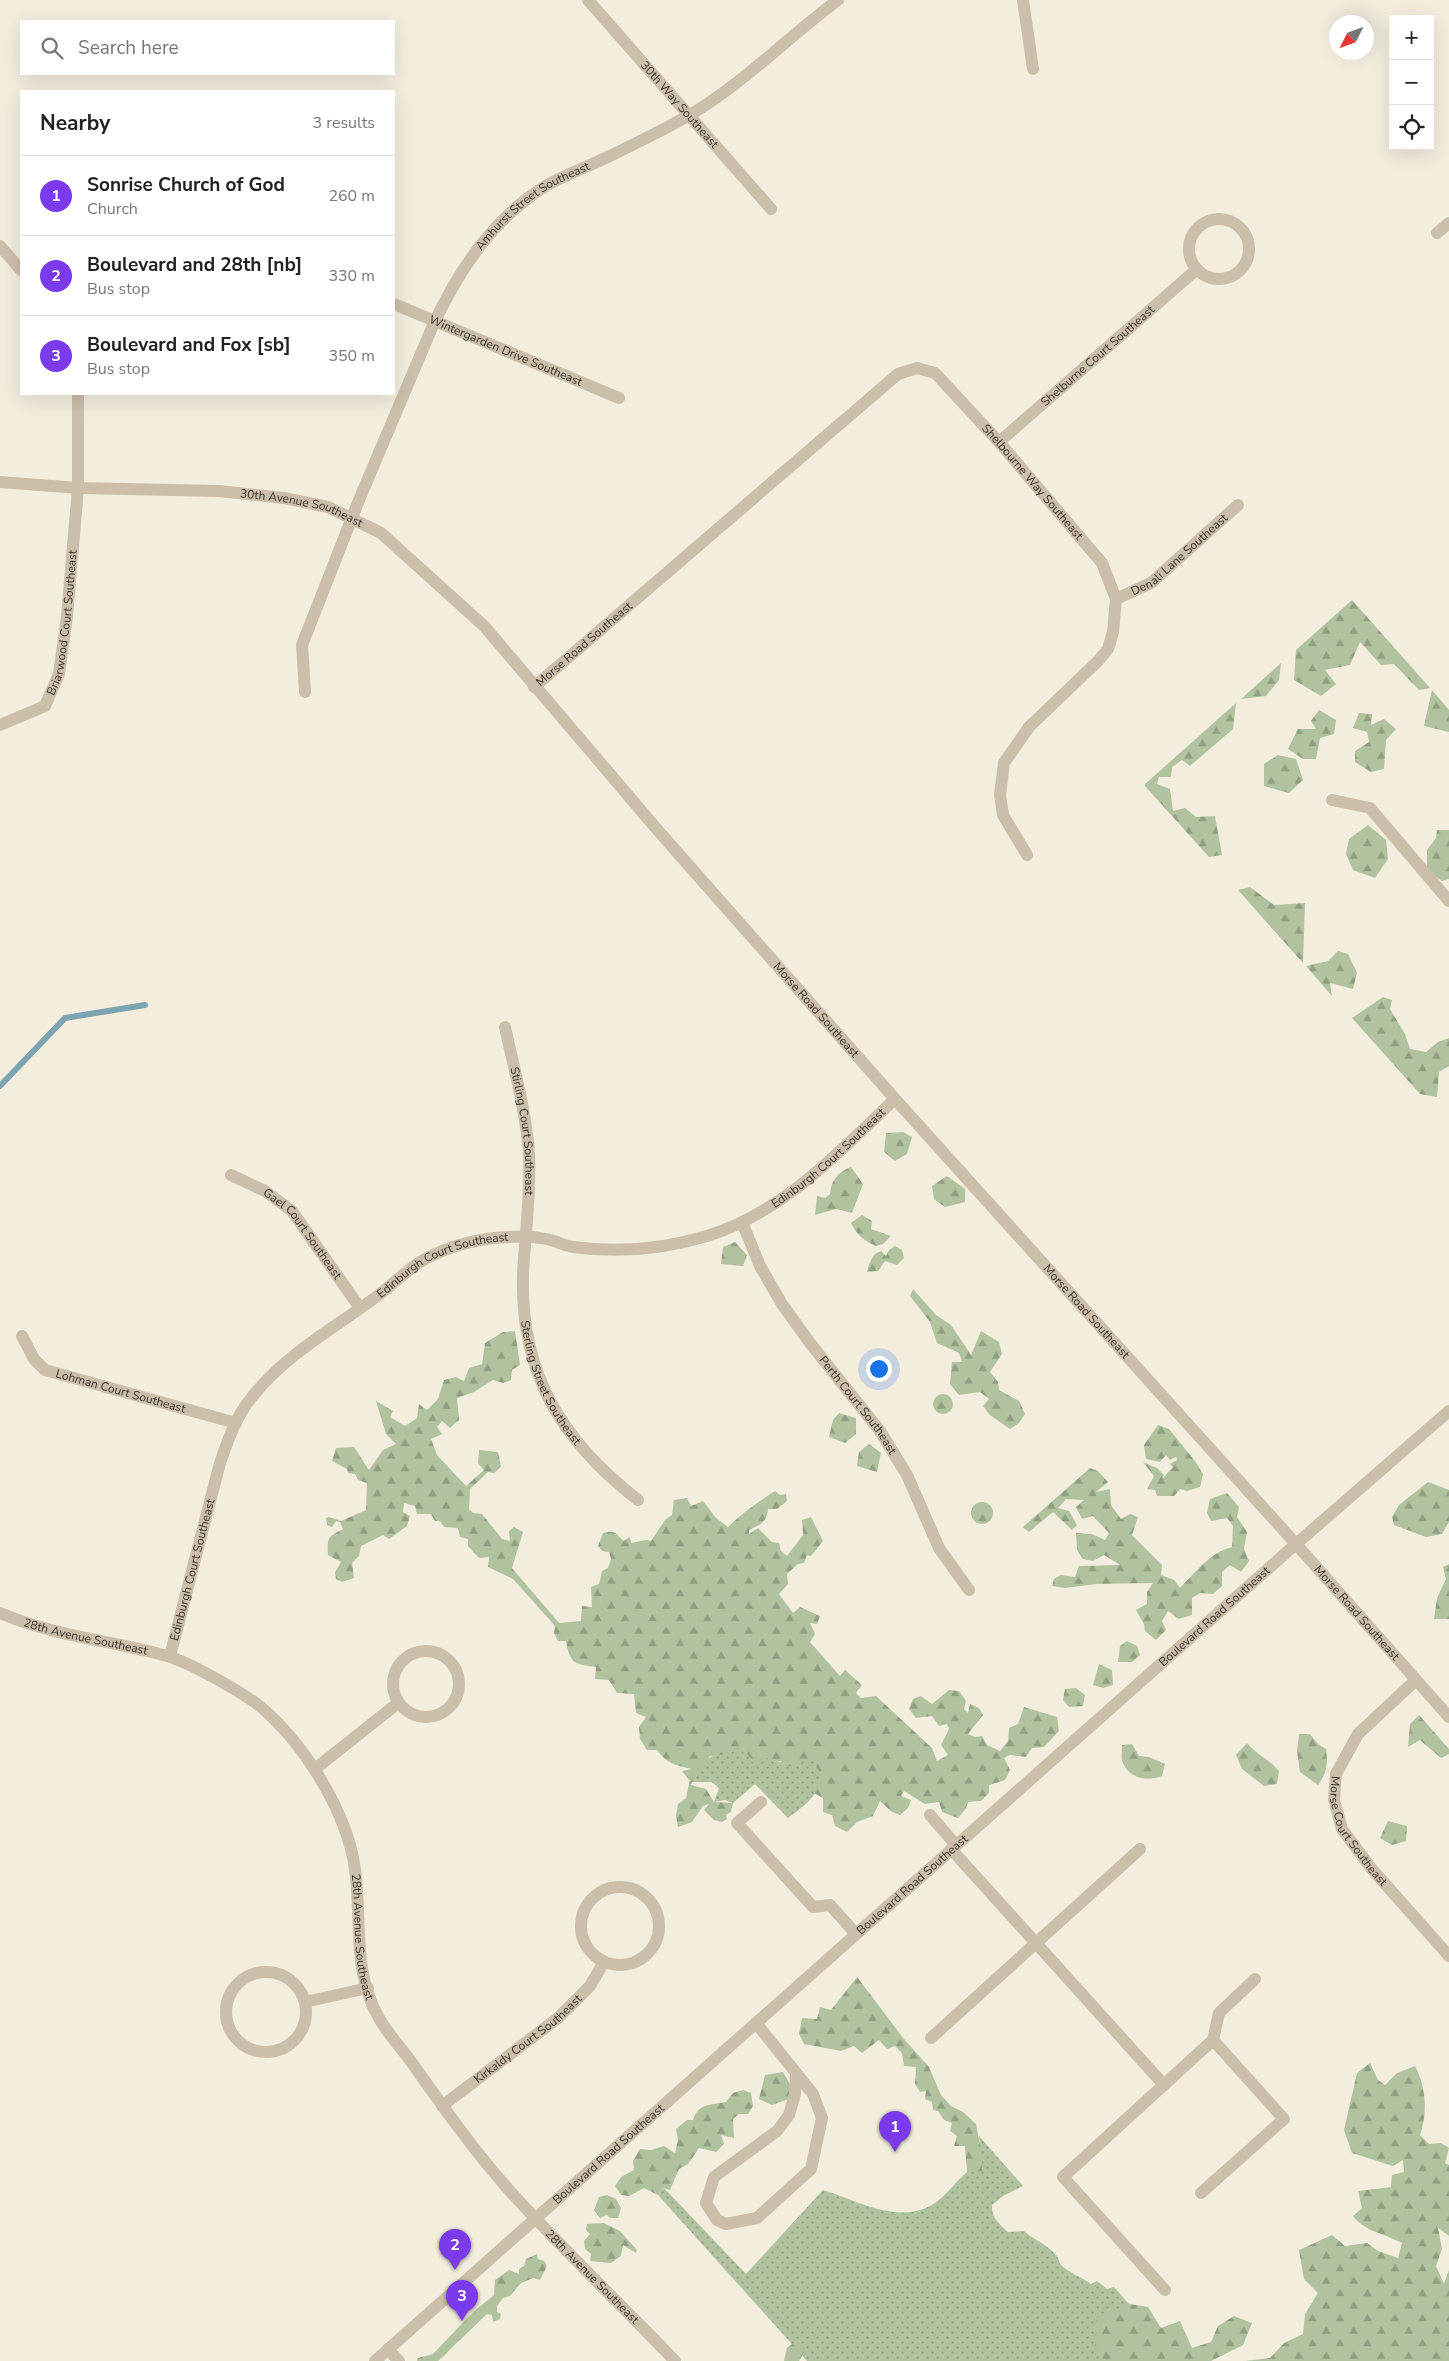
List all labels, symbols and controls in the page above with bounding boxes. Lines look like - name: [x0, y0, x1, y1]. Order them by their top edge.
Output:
- north arrow: [1329, 15, 1374, 60]
- map controls: [1389, 15, 1434, 150]
- button: +: [1389, 15, 1434, 60]
- search box: [20, 20, 395, 75]
- icon: search: [38, 34, 66, 62]
- text: Search here: [78, 35, 179, 61]
- street label: 30th Way Southeast: [637, 57, 723, 152]
- button: −: [1389, 60, 1434, 105]
- button: locate: [1389, 105, 1434, 150]
- text: Nearby: [40, 109, 110, 137]
- text: 3 results: [313, 112, 375, 134]
- street label: Amhurst Street Southeast: [472, 158, 593, 253]
- text: Sonrise Church of God: [87, 172, 285, 198]
- text: 1: [51, 185, 61, 207]
- text: 260 m: [328, 185, 375, 207]
- text: Church: [87, 198, 138, 220]
- text: Boulevard and 28th [nb]: [87, 252, 302, 278]
- text: 2: [51, 265, 61, 287]
- text: 330 m: [328, 265, 375, 287]
- text: Bus stop: [87, 278, 150, 300]
- street label: Shelburne Court Southeast: [1037, 301, 1159, 410]
- street label: Wintergarden Drive Southeast: [427, 312, 585, 390]
- text: Boulevard and Fox [sb]: [87, 332, 291, 358]
- text: 3: [51, 345, 61, 367]
- text: 350 m: [328, 345, 375, 367]
- text: Bus stop: [87, 358, 150, 380]
- street label: Shelbourne Way Southeast: [978, 421, 1087, 544]
- street label: 30th Avenue Southeast: [239, 485, 366, 531]
- street label: Denali Lane Southeast: [1128, 510, 1232, 599]
- street label: Briarwood Court Southeast: [43, 548, 81, 698]
- street label: Morse Road Southeast: [533, 598, 636, 690]
- street label: Morse Road Southeast: [770, 959, 863, 1061]
- street label: Stirling Court Southeast: [506, 1065, 537, 1197]
- street label: Edinburgh Court Southeast: [768, 1104, 889, 1212]
- street label: Gael Court Southeast: [260, 1184, 346, 1283]
- street label: Edinburgh Court Southeast: [374, 1229, 510, 1302]
- street label: Morse Road Southeast: [1040, 1261, 1134, 1363]
- street label: Sterling Street Southeast: [517, 1319, 585, 1449]
- street label: Perth Court Southeast: [815, 1353, 901, 1458]
- your location: [866, 1356, 892, 1382]
- street label: Lohman Court Southeast: [54, 1365, 188, 1417]
- street label: Edinburgh Court Southeast: [166, 1496, 219, 1643]
- street label: Boulevard Road Southeast: [1155, 1562, 1274, 1670]
- street label: Morse Road Southeast: [1311, 1562, 1404, 1665]
- street label: 28th Avenue Southeast: [21, 1614, 150, 1659]
- street label: Morse Court Southeast: [1326, 1775, 1392, 1890]
- street label: Boulevard Road Southeast: [853, 1830, 972, 1938]
- street label: 28th Avenue Southeast: [348, 1873, 378, 2003]
- street label: Kirkaldy Court Southeast: [471, 1990, 586, 2087]
- street label: Boulevard Road Southeast: [549, 2100, 668, 2208]
- pin: 1: [879, 2111, 911, 2152]
- street label: 28th Avenue Southeast: [542, 2226, 643, 2328]
- pin: 2: [439, 2229, 471, 2270]
- pin: 3: [446, 2280, 478, 2321]

